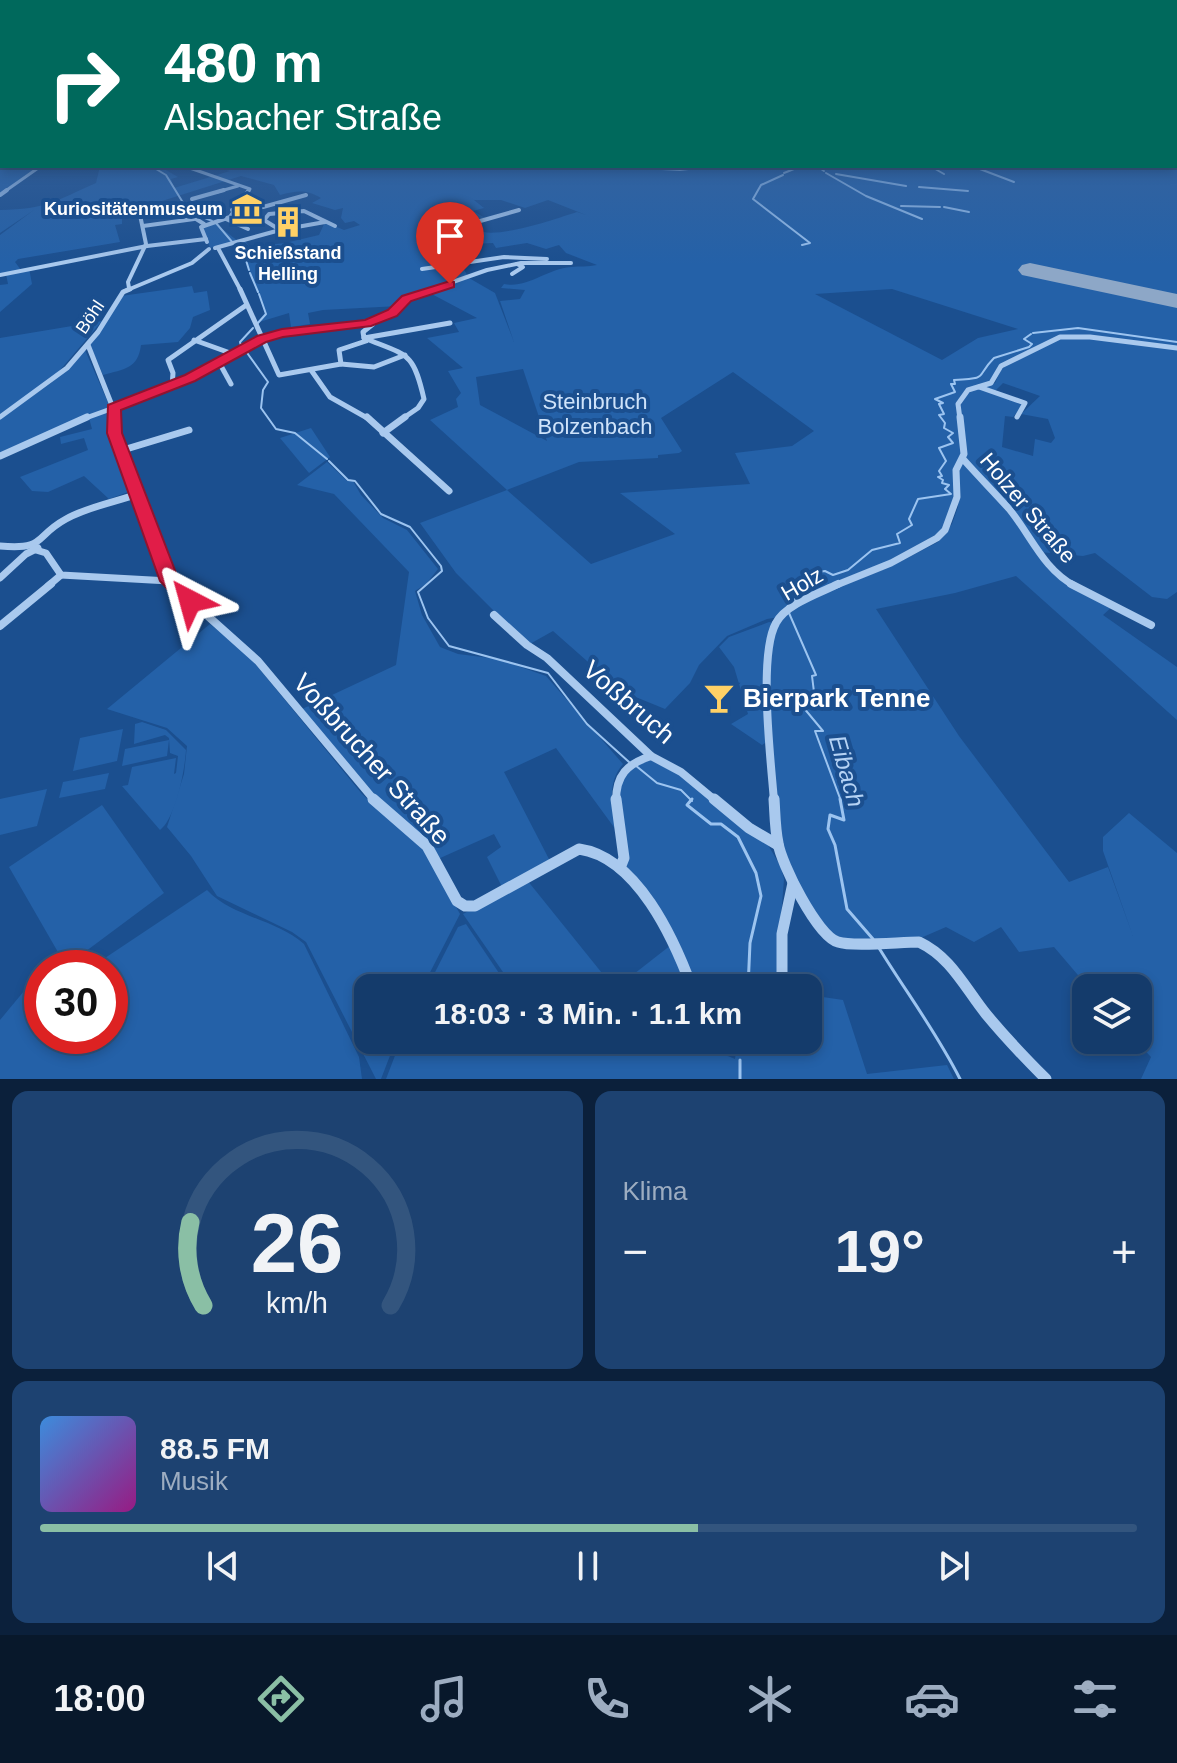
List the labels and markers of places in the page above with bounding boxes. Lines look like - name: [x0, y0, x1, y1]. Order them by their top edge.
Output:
- museum icon: Kuriositätenmuseum: [230, 192, 264, 226]
- place label: Kuriositätenmuseum: [44, 199, 223, 219]
- pin: [416, 202, 484, 284]
- building icon: Schießstand Helling: [271, 205, 305, 239]
- place label: Schießstand Helling: [234, 243, 342, 284]
- bar icon: Bierpark Tenne: [702, 681, 736, 715]
- place label: Bierpark Tenne: [743, 683, 930, 713]

